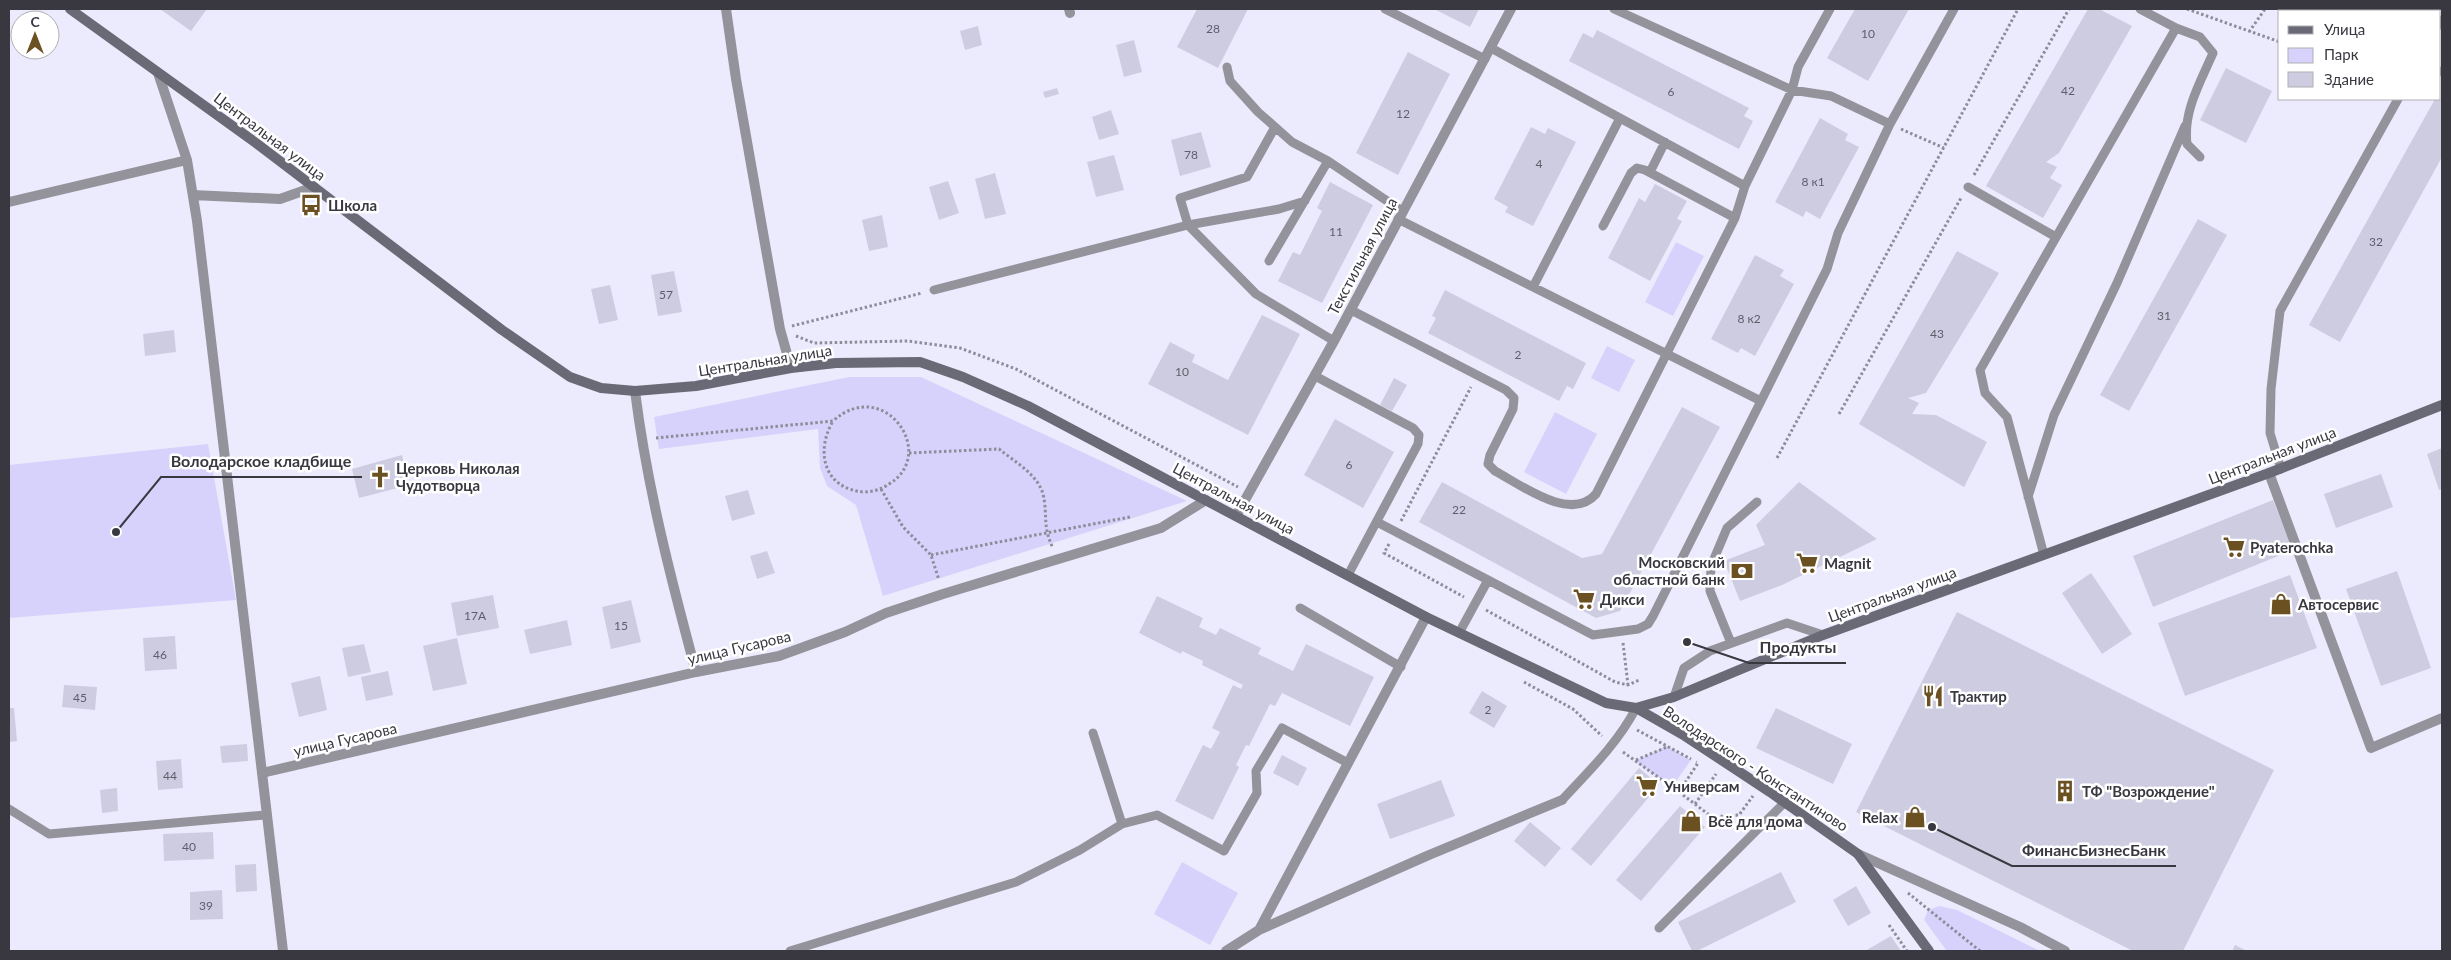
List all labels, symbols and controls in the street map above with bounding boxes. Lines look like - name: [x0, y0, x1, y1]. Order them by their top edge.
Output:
- north arrow: [10, 10, 60, 60]
- legend: [2278, 10, 2441, 100]
- text: С: [30, 13, 40, 30]
- text: Улица: [2324, 20, 2365, 38]
- house number: 28: [1206, 21, 1220, 36]
- house number: 10: [1861, 26, 1875, 41]
- text: Парк: [2324, 45, 2359, 63]
- text: Здание: [2324, 70, 2374, 88]
- house number: 42: [2061, 83, 2075, 98]
- house number: 6: [1668, 84, 1675, 99]
- street label: Центральная улица: [211, 88, 329, 184]
- house number: 12: [1396, 106, 1410, 121]
- house number: 78: [1184, 147, 1198, 162]
- house number: 4: [1536, 156, 1543, 171]
- house number: 8 к1: [1801, 174, 1825, 189]
- bus stop icon: Школа: [298, 192, 324, 218]
- street label: Текстильная улица: [1324, 194, 1400, 318]
- place label: Школа: [328, 196, 377, 214]
- house number: 11: [1329, 224, 1343, 239]
- house number: 32: [2369, 234, 2383, 249]
- house number: 57: [659, 287, 673, 302]
- house number: 31: [2157, 308, 2171, 323]
- house number: 8 к2: [1737, 311, 1761, 326]
- house number: 43: [1930, 326, 1944, 341]
- street label: Центральная улица: [697, 341, 833, 379]
- house number: 2: [1515, 347, 1522, 362]
- house number: 10: [1175, 364, 1189, 379]
- street label: Центральная улица: [2206, 422, 2338, 488]
- callout: Володарское кладбище: [161, 446, 362, 477]
- text: Володарское кладбище: [171, 451, 352, 470]
- house number: 6: [1346, 457, 1353, 472]
- street label: Центральная улица: [1170, 458, 1298, 538]
- place label: Церковь Николая Чудотворца: [396, 459, 520, 494]
- church icon: Церковь Николая Чудотворца: [367, 464, 393, 490]
- house number: 22: [1452, 502, 1466, 517]
- supermarket icon: Pyaterochka: [2221, 534, 2247, 560]
- place label: Pyaterochka: [2250, 538, 2333, 556]
- supermarket icon: Magnit: [1794, 550, 1820, 576]
- place label: Московский областной банк: [1613, 553, 1726, 588]
- place label: Magnit: [1824, 554, 1872, 572]
- bank icon: Московский областной банк: [1729, 558, 1755, 584]
- street label: Центральная улица: [1825, 562, 1959, 626]
- supermarket icon: Дикси: [1571, 586, 1597, 612]
- place label: Дикси: [1600, 590, 1645, 608]
- shop icon: Автосервис: [2268, 591, 2294, 617]
- place label: Автосервис: [2297, 595, 2379, 613]
- house number: 17А: [464, 608, 487, 623]
- house number: 15: [614, 618, 628, 633]
- street label: улица Гусарова: [686, 626, 792, 668]
- callout: Продукты: [1749, 632, 1846, 663]
- text: Продукты: [1760, 637, 1836, 656]
- house number: 46: [153, 647, 167, 662]
- restaurant icon: Трактир: [1920, 683, 1946, 709]
- place label: Трактир: [1950, 687, 2007, 705]
- house number: 45: [73, 690, 87, 705]
- street label: Володарского - Константиново: [1660, 701, 1852, 835]
- house number: 2: [1485, 702, 1492, 717]
- street label: улица Гусарова: [292, 718, 398, 760]
- house number: 44: [163, 768, 177, 783]
- supermarket icon: Универсам: [1634, 773, 1660, 799]
- place label: Универсам: [1663, 777, 1740, 795]
- building icon: ТФ "Возрождение": [2052, 778, 2078, 804]
- place label: ТФ "Возрождение": [2082, 782, 2215, 800]
- shop icon: Relax: [1902, 804, 1928, 830]
- shop icon: Всё для дома: [1678, 808, 1704, 834]
- place label: Relax: [1862, 808, 1898, 826]
- place label: Всё для дома: [1708, 812, 1803, 830]
- callout: ФинансБизнесБанк: [2012, 835, 2176, 866]
- house number: 40: [182, 839, 196, 854]
- text: ФинансБизнесБанк: [2022, 840, 2166, 859]
- house number: 39: [199, 898, 213, 913]

